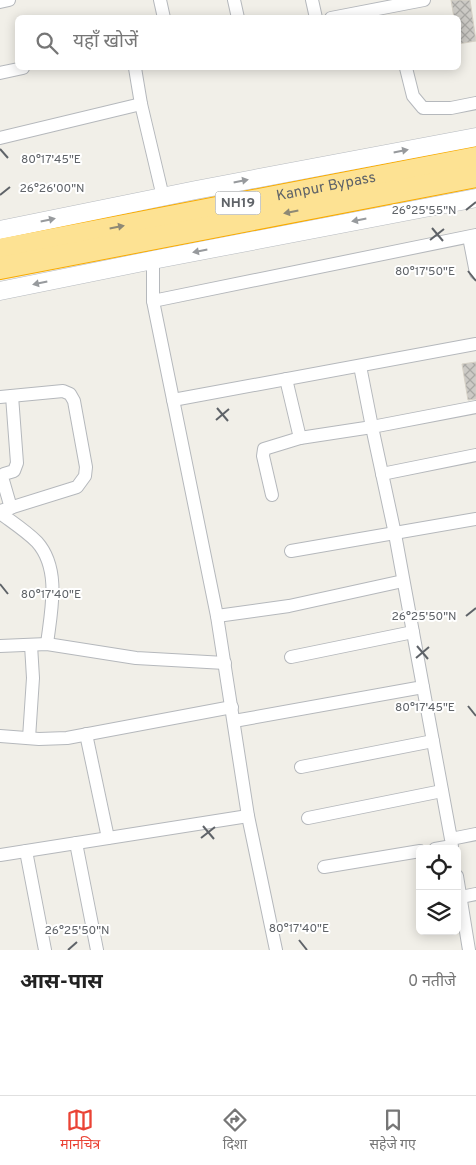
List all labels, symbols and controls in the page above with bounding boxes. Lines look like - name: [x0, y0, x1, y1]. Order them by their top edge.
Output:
- search box: [15, 15, 461, 70]
- icon: search: [33, 29, 61, 57]
- text: यहाँ खोजें: [73, 30, 138, 54]
- one-way arrow: [393, 146, 409, 154]
- text: 80°17'45"E: [21, 152, 81, 168]
- street label: Kanpur Bypass: [275, 168, 377, 206]
- one-way arrow: [234, 177, 249, 185]
- text: 26°26'00"N: [19, 181, 85, 197]
- road number: NH19: [216, 192, 260, 214]
- text: 26°25'55"N: [391, 203, 457, 219]
- one-way arrow: [282, 208, 298, 216]
- one-way arrow: [40, 216, 56, 224]
- one-way arrow: [351, 216, 367, 224]
- one-way arrow: [109, 223, 124, 231]
- one-way arrow: [191, 247, 207, 255]
- text: 80°17'50"E: [395, 264, 455, 280]
- one-way arrow: [33, 279, 48, 287]
- text: 80°17'40"E: [21, 587, 81, 603]
- text: 26°25'50"N: [391, 609, 457, 625]
- text: 80°17'45"E: [395, 700, 455, 716]
- map controls: [416, 845, 461, 935]
- button: locate: [416, 845, 461, 890]
- button: layers: [416, 890, 461, 935]
- text: 80°17'40"E: [269, 921, 329, 937]
- text: 26°25'50"N: [44, 923, 110, 939]
- text: आस-पास: [20, 969, 103, 996]
- text: 0 नतीजे: [408, 972, 456, 992]
- tab: मानचित्र: [60, 1106, 100, 1155]
- tab: दिशा: [221, 1106, 249, 1155]
- tab: सहेजे गए: [370, 1106, 416, 1155]

